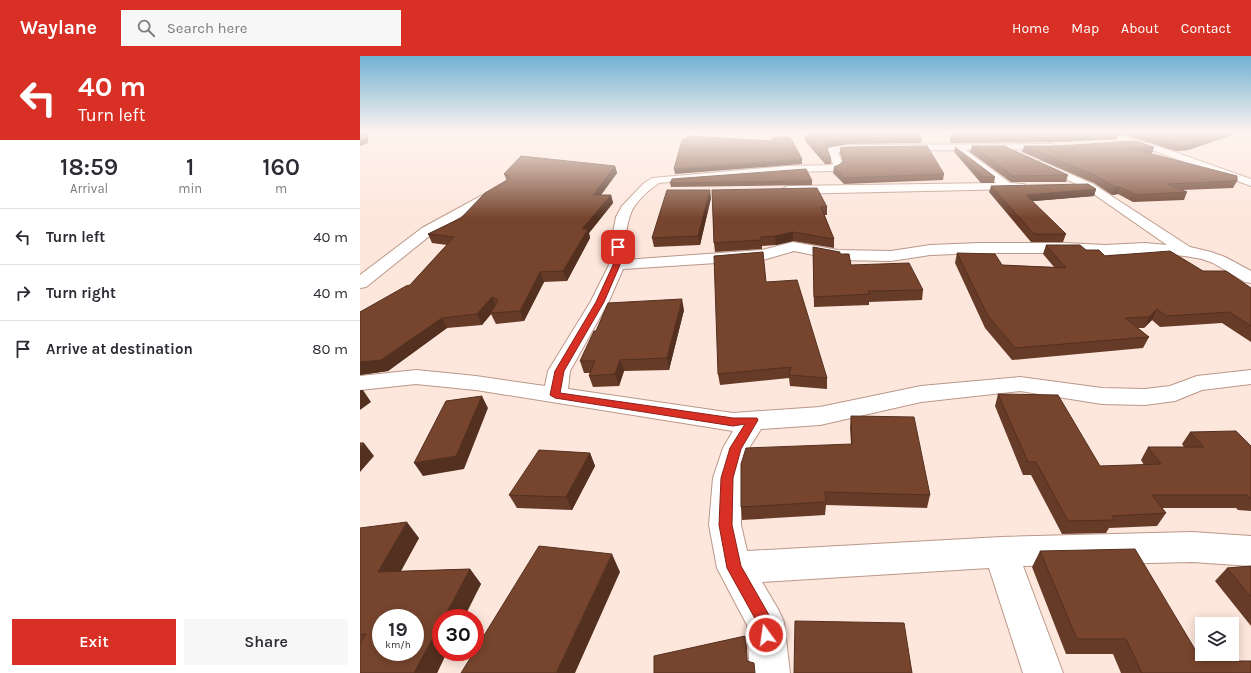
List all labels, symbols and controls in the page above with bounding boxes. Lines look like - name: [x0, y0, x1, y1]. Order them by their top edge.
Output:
- search box: [121, 10, 401, 46]
- text: Waylane: [20, 17, 97, 39]
- icon: search: [135, 17, 157, 39]
- text: Search here: [167, 19, 247, 37]
- text: Home: [1012, 20, 1049, 37]
- text: Map: [1071, 20, 1099, 37]
- text: About: [1121, 20, 1159, 37]
- text: Contact: [1181, 20, 1231, 37]
- text: 40 m: [78, 70, 146, 103]
- icon: left: [12, 72, 64, 124]
- text: Turn left: [78, 104, 146, 126]
- text: 18:59: [60, 153, 118, 181]
- text: 1: [186, 153, 194, 181]
- text: 160: [262, 153, 300, 181]
- text: Arrival: [70, 181, 108, 196]
- text: min: [178, 181, 202, 196]
- text: m: [275, 181, 287, 196]
- icon: left: [12, 226, 34, 248]
- text: Turn left: [46, 228, 105, 246]
- text: 40 m: [313, 228, 348, 246]
- pin: [601, 230, 635, 264]
- icon: arrive: [607, 236, 629, 258]
- icon: right: [12, 282, 34, 304]
- text: Turn right: [46, 284, 116, 302]
- text: 40 m: [313, 284, 348, 302]
- icon: arrive: [12, 338, 34, 360]
- text: Arrive at destination: [46, 340, 193, 358]
- text: 80 m: [312, 340, 348, 358]
- speed limit sign: 30: [432, 609, 484, 661]
- position arrow: [745, 614, 787, 656]
- map controls: [1195, 617, 1239, 661]
- button: layers: [1195, 617, 1239, 661]
- text: 19: [388, 618, 408, 641]
- button: Exit: [12, 619, 176, 665]
- button: Share: [184, 619, 348, 665]
- text: km/h: [385, 639, 411, 651]

